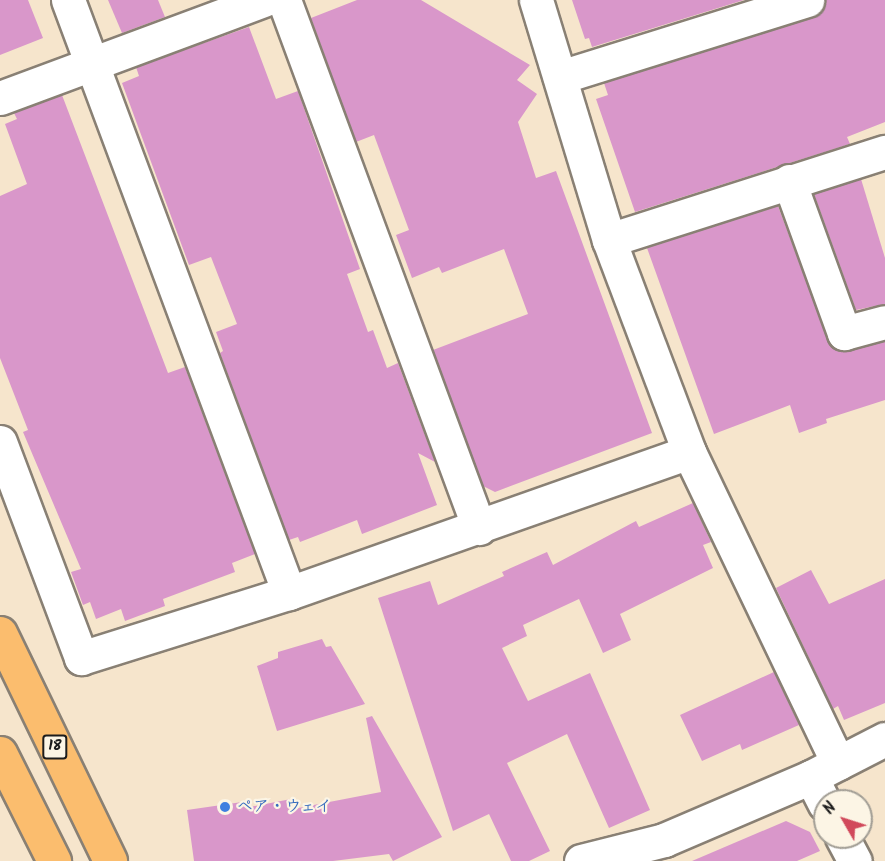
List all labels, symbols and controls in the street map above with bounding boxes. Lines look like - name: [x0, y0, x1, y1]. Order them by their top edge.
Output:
- road number: 18: [42, 735, 68, 759]
- north arrow: [813, 789, 873, 849]
- place label: ペア・ウェイ: [237, 797, 333, 817]
- text: N: [817, 797, 843, 820]
- marker: ペア・ウェイ: [218, 800, 232, 814]

